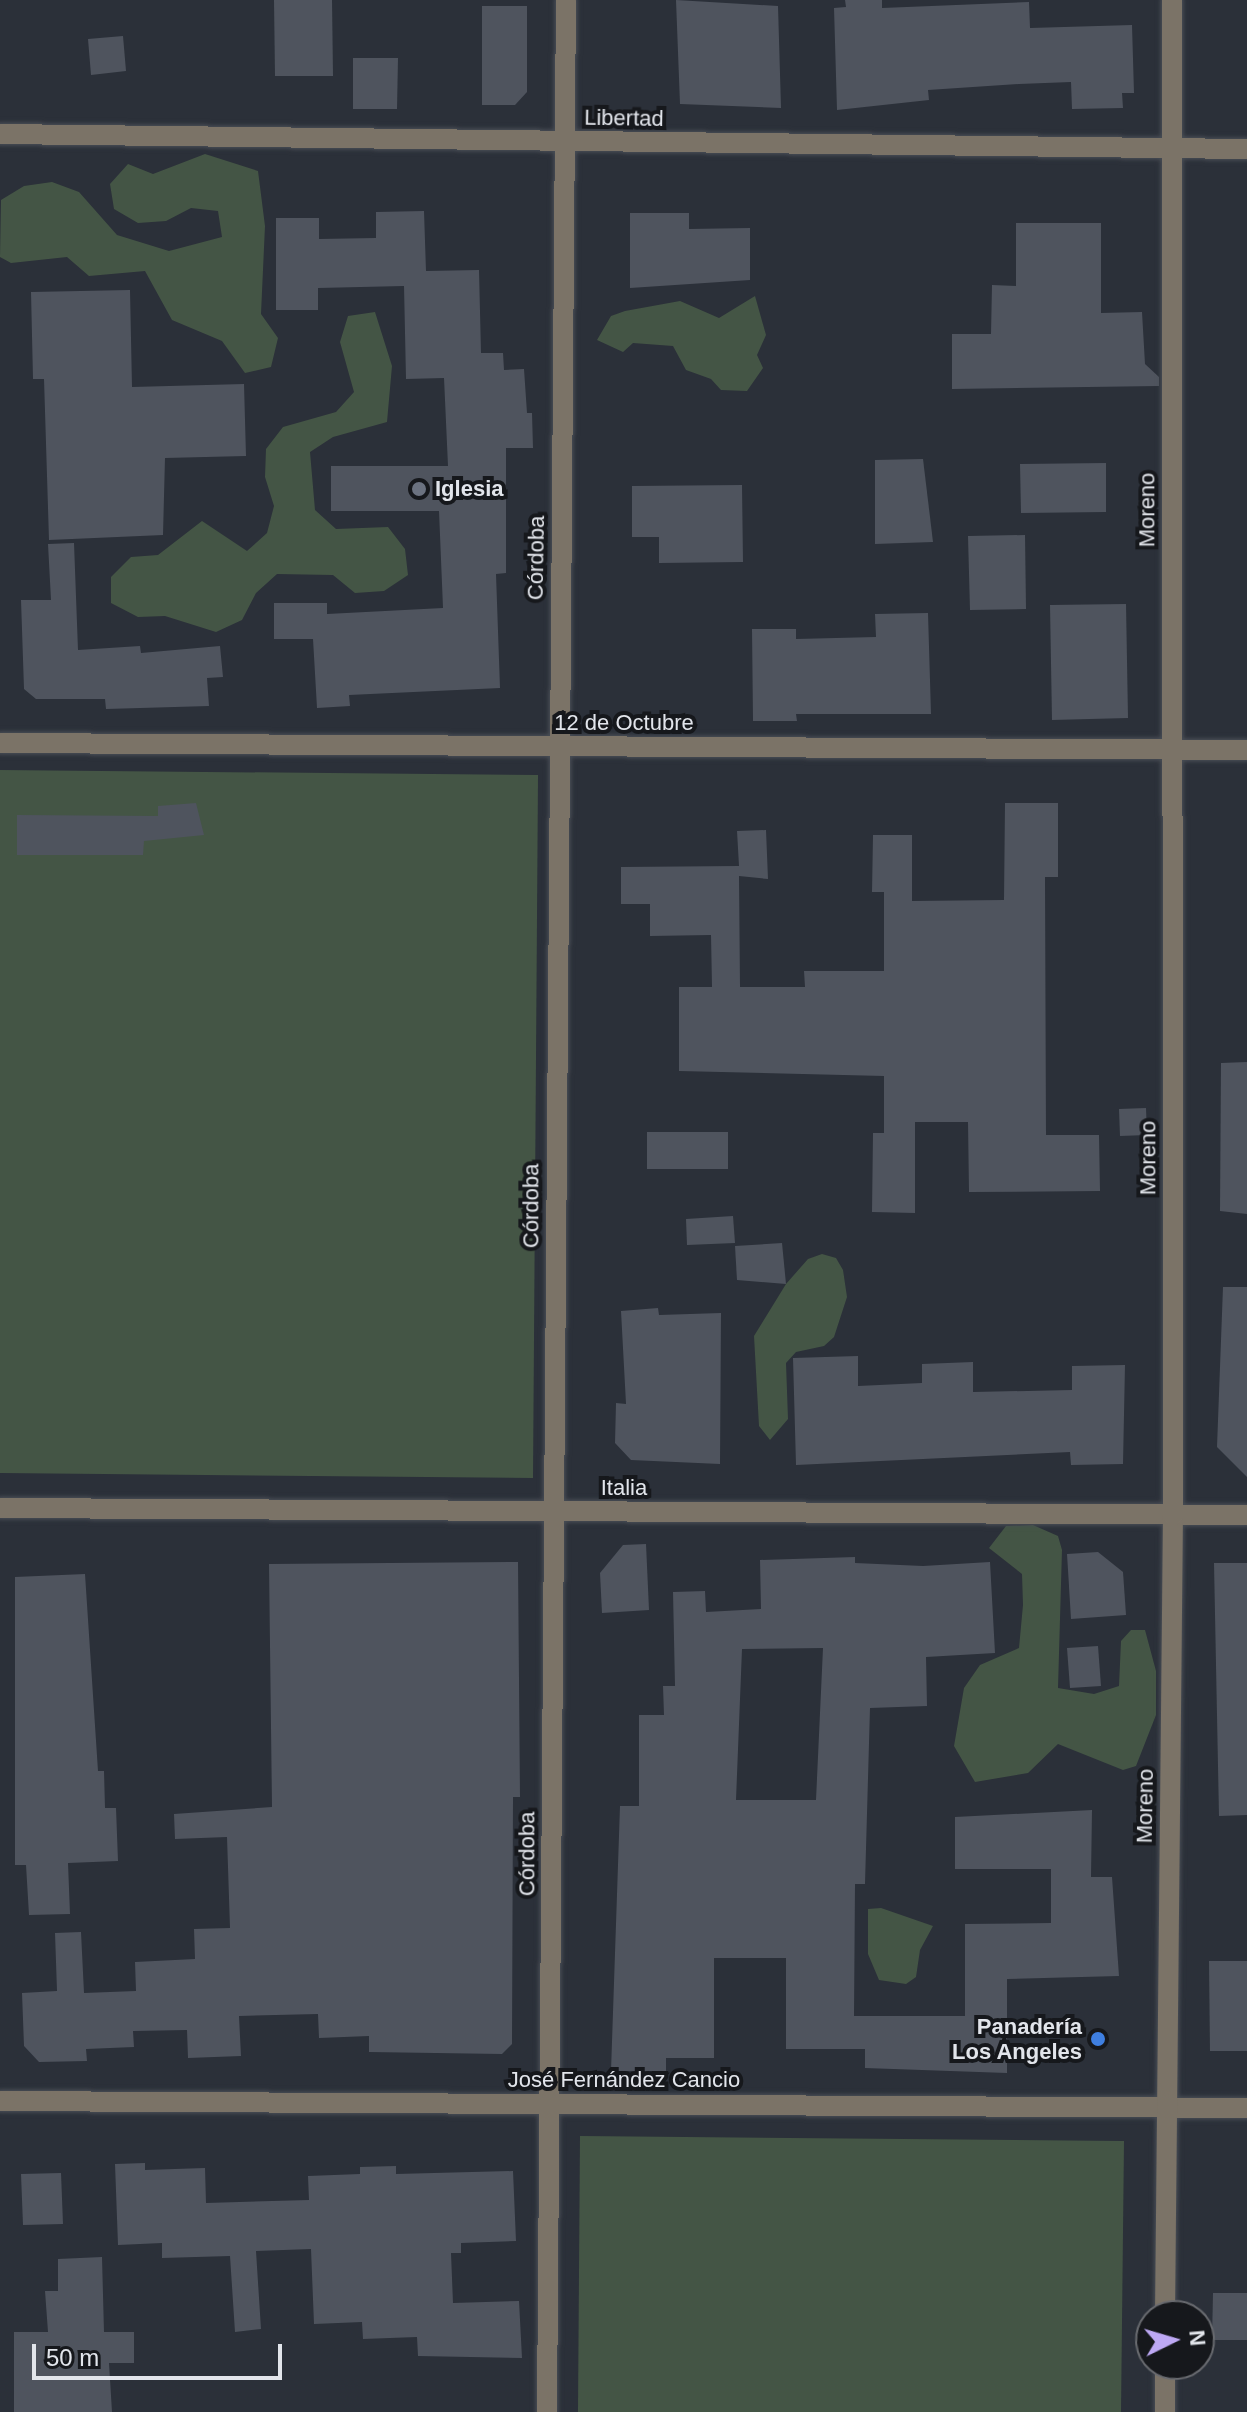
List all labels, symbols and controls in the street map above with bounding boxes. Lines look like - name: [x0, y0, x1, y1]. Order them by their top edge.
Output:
- street label: Libertad: [584, 104, 664, 132]
- street label: Moreno: [1134, 473, 1160, 547]
- place label: Iglesia: [435, 476, 503, 502]
- marker: Iglesia: [410, 480, 428, 498]
- street label: Córdoba: [522, 516, 550, 600]
- street label: 12 de Octubre: [554, 710, 694, 736]
- street label: Moreno: [1135, 1121, 1161, 1195]
- street label: Córdoba: [518, 1164, 544, 1248]
- street label: Italia: [601, 1475, 647, 1501]
- street label: Moreno: [1131, 1768, 1159, 1844]
- street label: Córdoba: [514, 1812, 540, 1896]
- place label: Panadería Los Angeles: [951, 2013, 1082, 2064]
- marker: Panadería Los Angeles: [1089, 2030, 1107, 2048]
- street label: José Fernández Cancio: [508, 2067, 740, 2093]
- north arrow: [1135, 2300, 1215, 2380]
- scale bar: [36, 2328, 286, 2378]
- text: N: [1184, 2329, 1211, 2347]
- text: 50 m: [46, 2344, 99, 2371]

